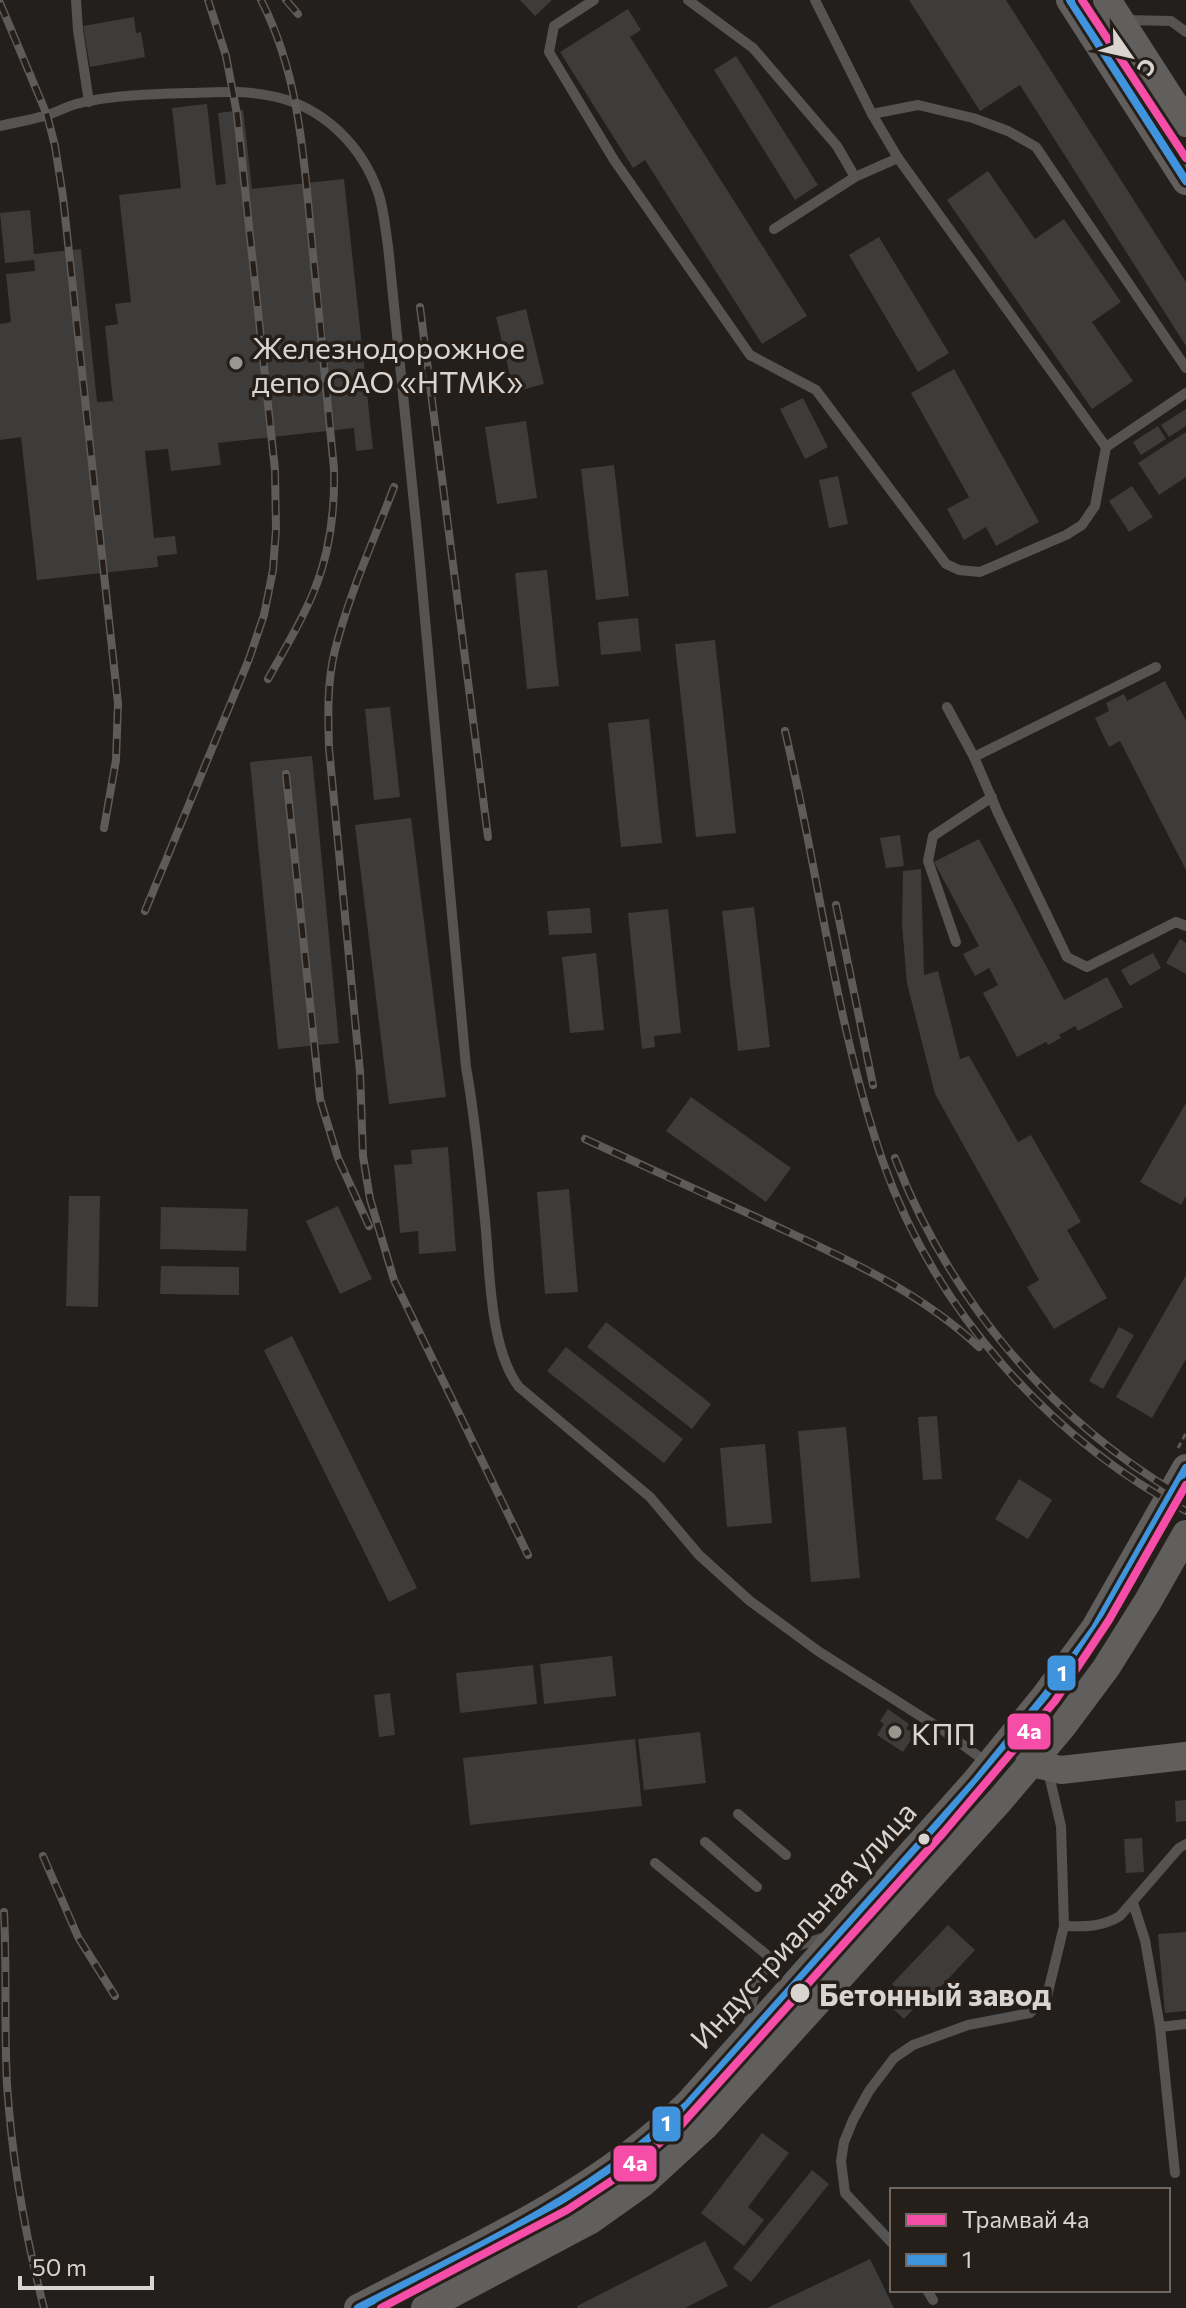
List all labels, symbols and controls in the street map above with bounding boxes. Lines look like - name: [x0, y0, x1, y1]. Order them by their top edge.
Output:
- north arrow: [1090, 16, 1170, 96]
- text: С: [1132, 54, 1162, 81]
- place label: Железнодорожное депо ОАО «НТМК»: [252, 328, 525, 399]
- marker: Железнодорожное депо ОАО «НТМК»: [227, 354, 245, 372]
- line badge: 1: [1046, 1654, 1077, 1692]
- text: 1: [1057, 1659, 1067, 1686]
- line badge: 4а: [1006, 1712, 1052, 1751]
- place label: КПП: [911, 1714, 976, 1751]
- text: 4а: [1017, 1717, 1041, 1744]
- marker: КПП: [886, 1723, 904, 1741]
- street label: Индустриальная улица: [681, 1793, 923, 2055]
- unlabelled marker: [916, 1831, 932, 1847]
- place label: Бетонный завод: [819, 1975, 1051, 2012]
- marker: Бетонный завод: [788, 1981, 812, 2005]
- line badge: 1: [651, 2105, 682, 2143]
- text: 1: [661, 2109, 671, 2136]
- line badge: 4а: [612, 2144, 658, 2183]
- text: 4а: [623, 2149, 647, 2176]
- legend: [890, 2188, 1170, 2292]
- text: Трамвай 4а: [962, 2204, 1089, 2233]
- scale bar: [20, 2240, 152, 2290]
- text: 1: [962, 2244, 972, 2273]
- text: 50 m: [32, 2252, 87, 2281]

